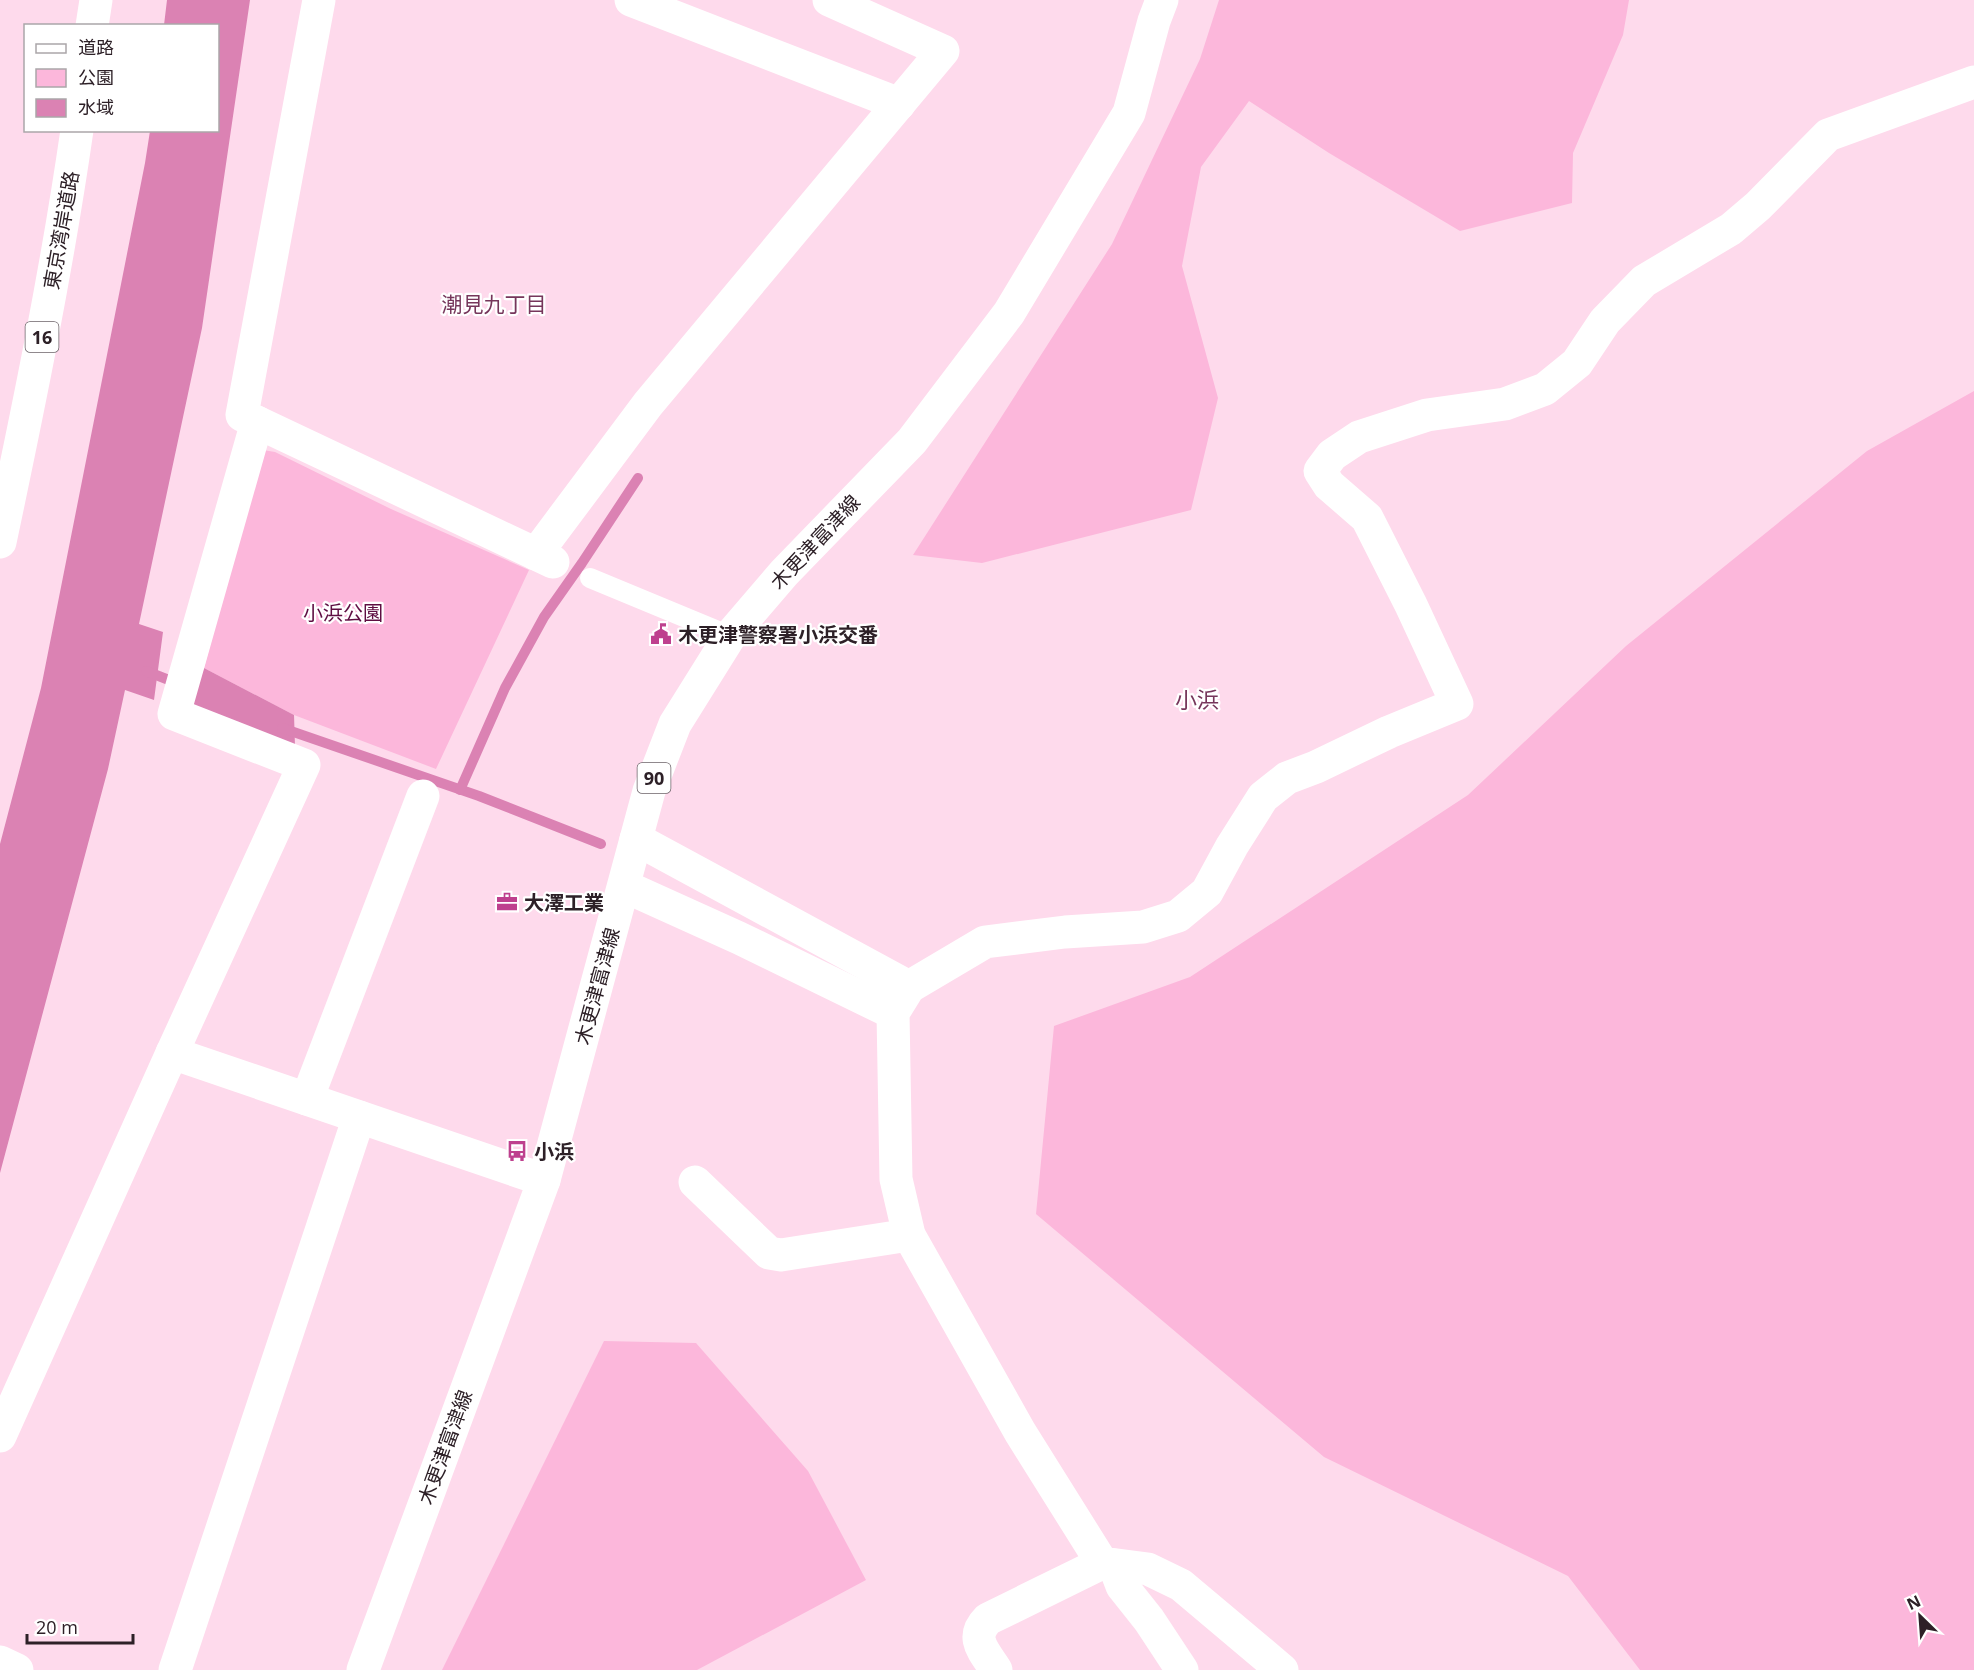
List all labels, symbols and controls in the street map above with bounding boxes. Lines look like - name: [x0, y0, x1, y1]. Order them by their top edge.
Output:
- legend: [24, 24, 219, 132]
- text: 道路: [78, 35, 114, 59]
- text: 公園: [78, 65, 114, 89]
- text: 水域: [78, 95, 114, 119]
- street label: 東京湾岸道路: [37, 169, 85, 291]
- district label: 潮見九丁目: [442, 290, 547, 318]
- road number: 16: [26, 322, 58, 352]
- street label: 木更津富津線: [764, 489, 866, 595]
- park label: 小浜公園: [303, 599, 383, 626]
- place label: 木更津警察署小浜交番: [678, 621, 878, 648]
- public building icon: 木更津警察署小浜交番: [649, 622, 673, 646]
- district label: 小浜: [1175, 684, 1219, 714]
- road number: 90: [638, 763, 670, 793]
- place label: 大澤工業: [524, 889, 604, 916]
- office icon: 大澤工業: [495, 890, 519, 914]
- street label: 木更津富津線: [568, 925, 626, 1047]
- place label: 小浜: [534, 1138, 574, 1165]
- bus stop icon: 小浜: [505, 1139, 529, 1163]
- street label: 木更津富津線: [412, 1386, 478, 1508]
- north arrow: [1890, 1586, 1950, 1646]
- text: N: [1903, 1590, 1924, 1615]
- scale bar: [27, 1607, 134, 1645]
- text: 20 m: [36, 1615, 78, 1639]

